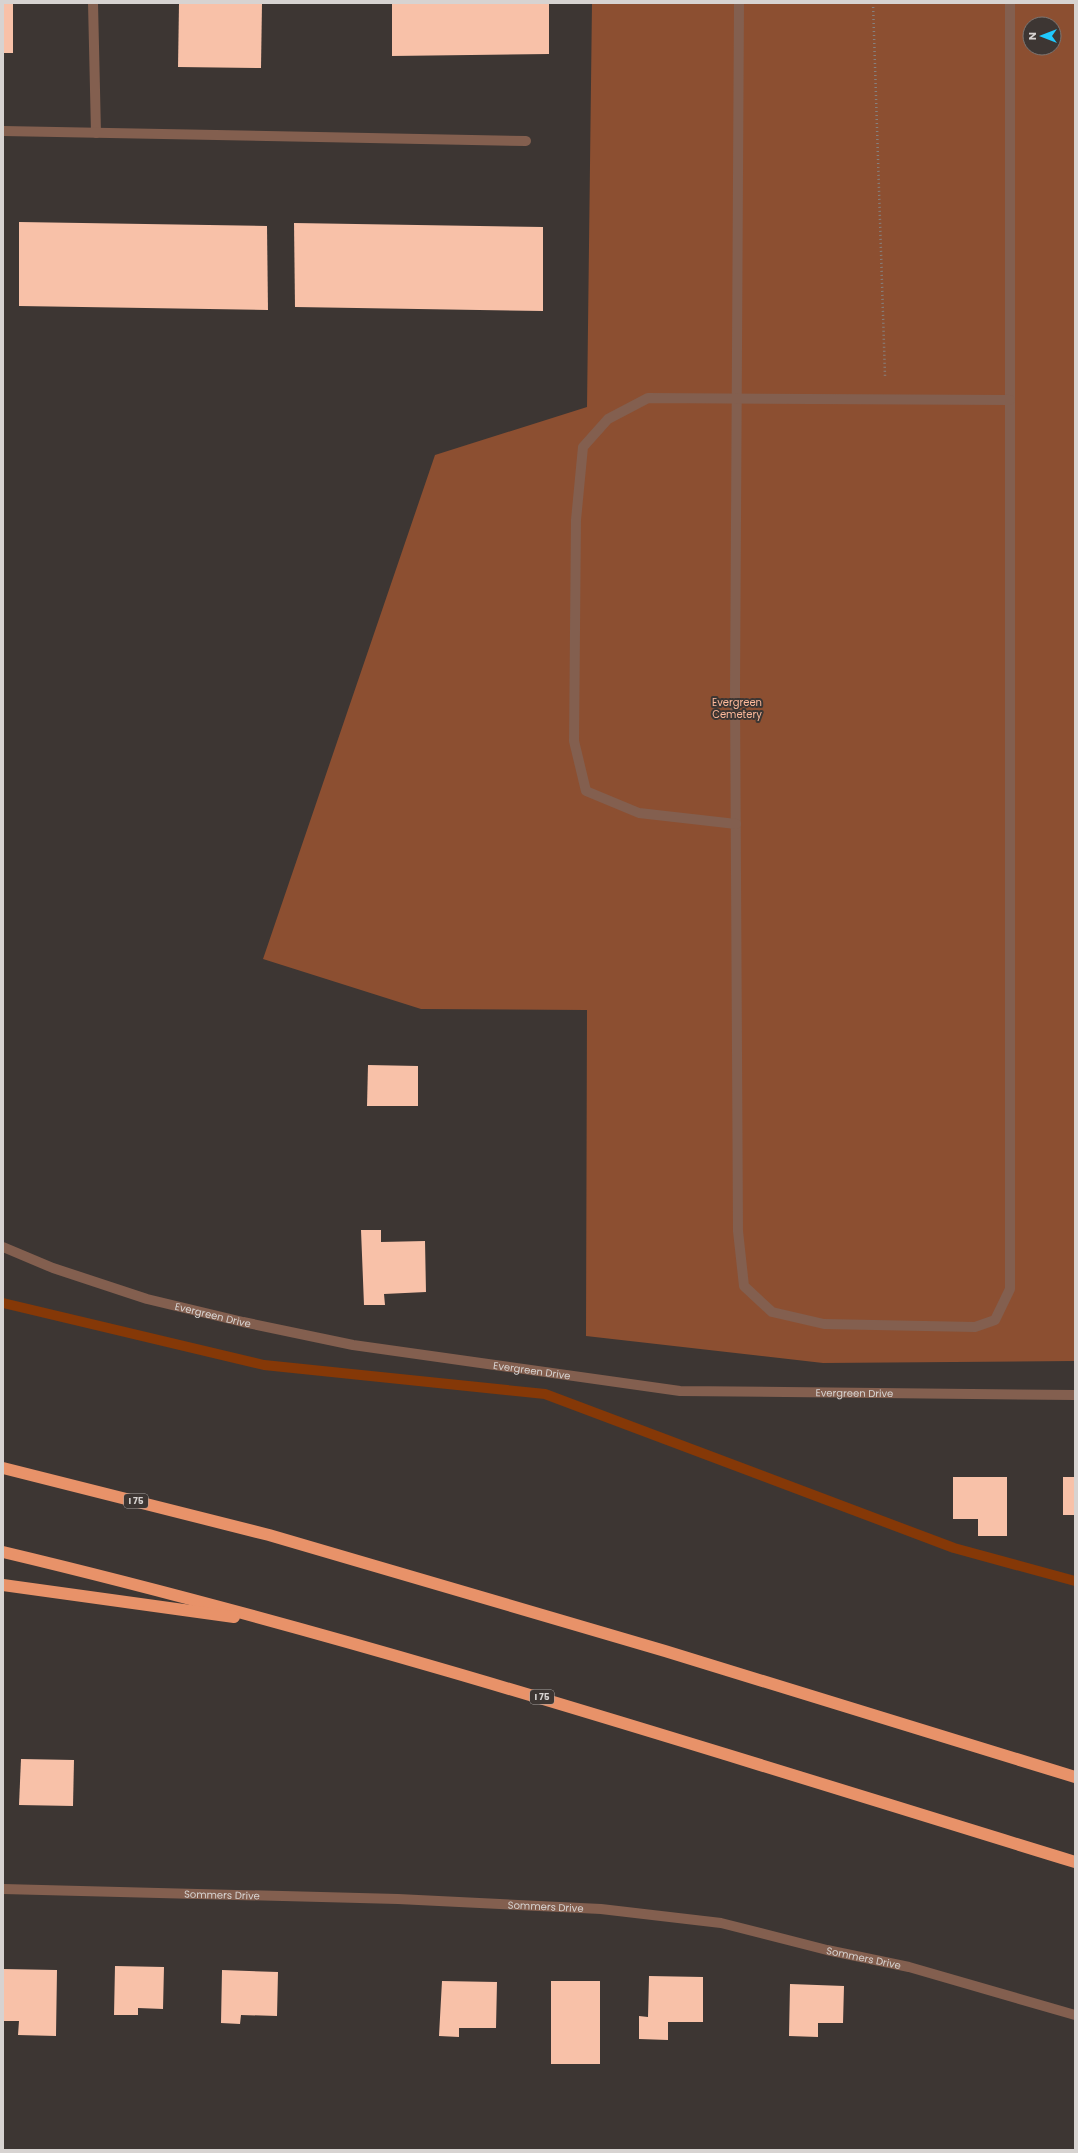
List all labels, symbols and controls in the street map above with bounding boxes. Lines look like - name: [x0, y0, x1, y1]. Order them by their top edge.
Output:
- north arrow: [1022, 16, 1062, 56]
- text: N: [1024, 32, 1040, 40]
- park label: Evergreen Cemetery: [712, 695, 762, 722]
- street label: Evergreen Drive: [173, 1299, 252, 1331]
- street label: Evergreen Drive: [492, 1358, 571, 1384]
- street label: Evergreen Drive: [815, 1385, 893, 1401]
- road number: I 75: [124, 1494, 148, 1508]
- road number: I 75: [530, 1690, 554, 1704]
- street label: Sommers Drive: [184, 1887, 260, 1903]
- street label: Sommers Drive: [507, 1897, 584, 1916]
- street label: Sommers Drive: [825, 1943, 902, 1973]

